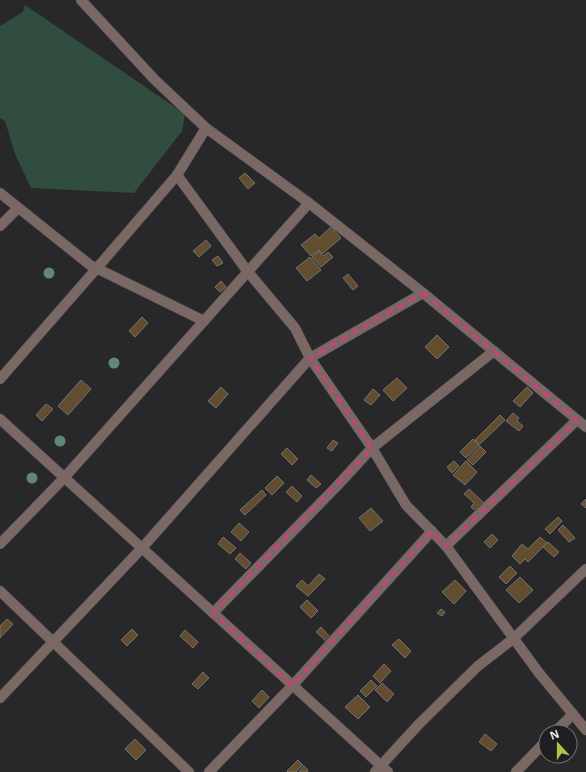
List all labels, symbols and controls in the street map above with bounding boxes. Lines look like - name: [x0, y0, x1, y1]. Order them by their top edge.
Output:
- north arrow: [538, 724, 578, 764]
- text: N: [547, 726, 561, 743]

